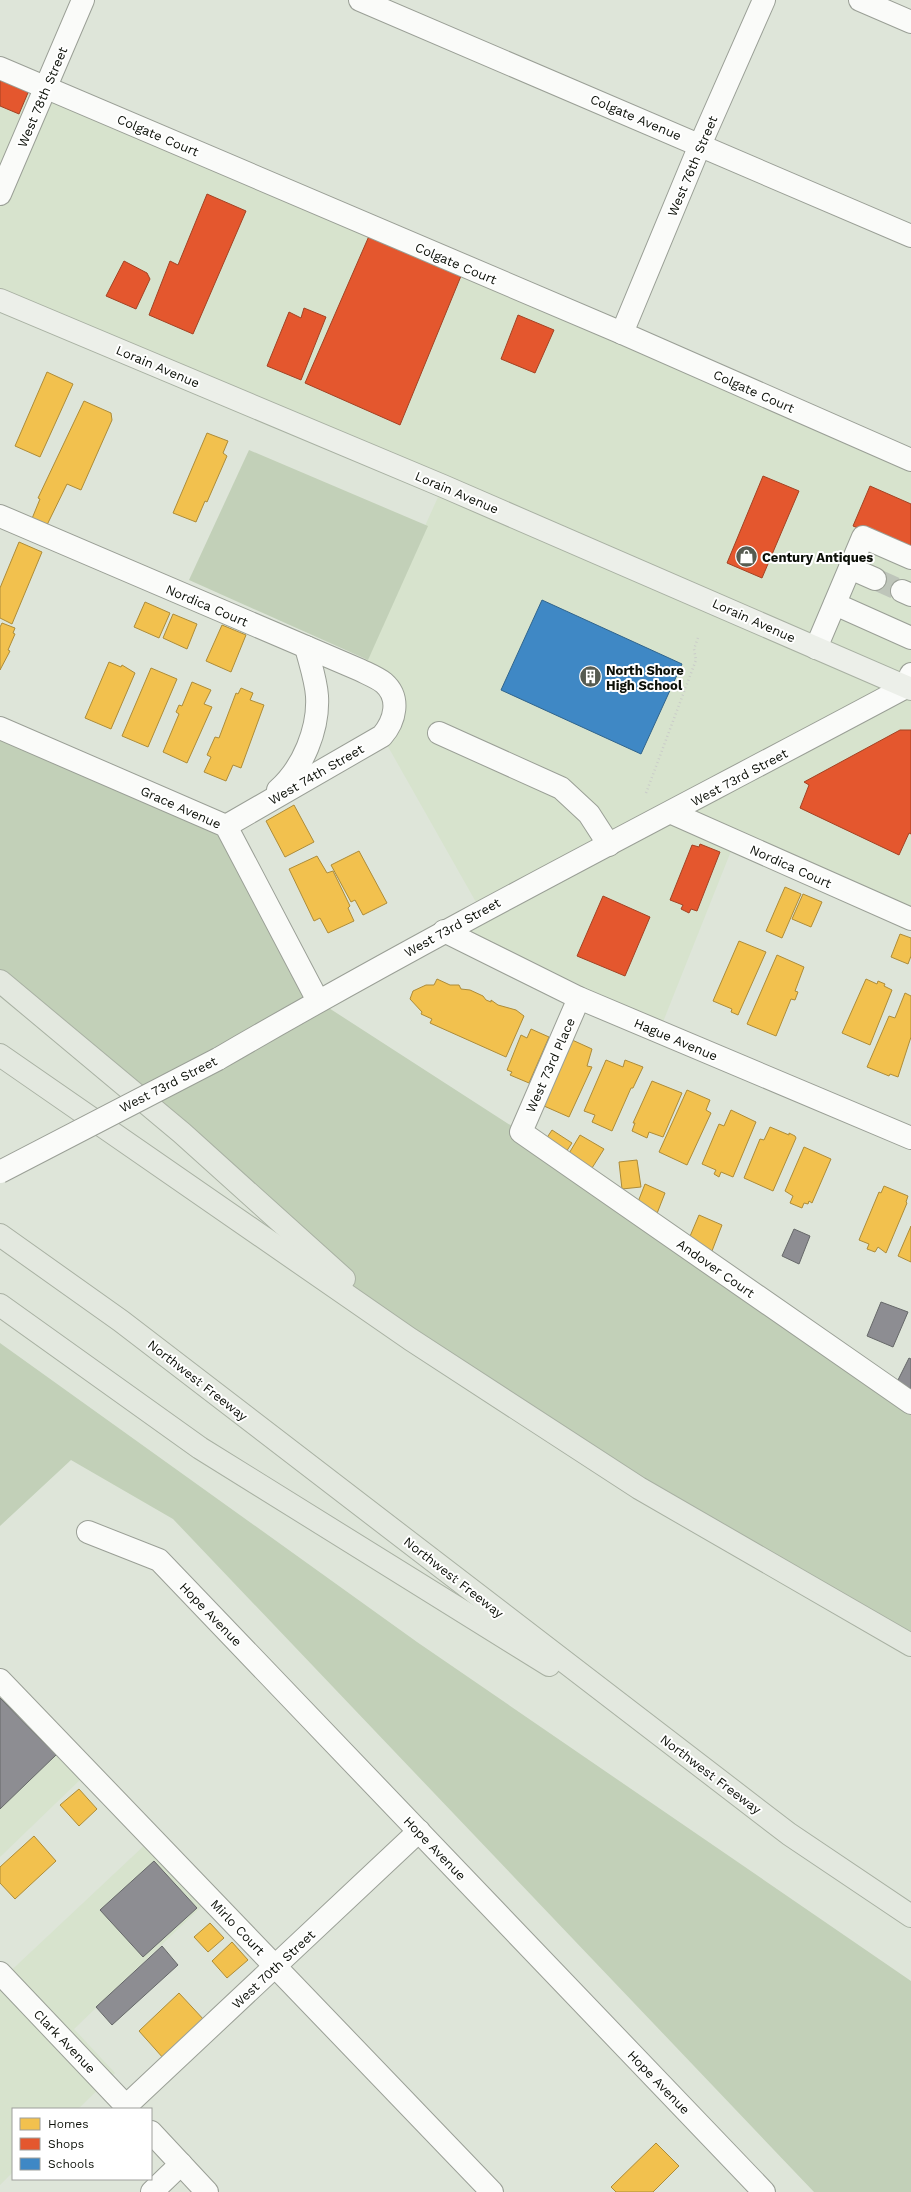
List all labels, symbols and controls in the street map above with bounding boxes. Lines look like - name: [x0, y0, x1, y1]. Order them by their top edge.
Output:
- street label: West 78th Street: [14, 44, 71, 150]
- street label: Colgate Avenue: [588, 91, 684, 143]
- street label: Colgate Court: [115, 112, 201, 160]
- street label: West 76th Street: [665, 113, 721, 219]
- street label: Colgate Court: [413, 240, 499, 288]
- street label: Lorain Avenue: [114, 342, 202, 391]
- street label: Colgate Court: [711, 367, 797, 416]
- street label: Lorain Avenue: [413, 468, 501, 517]
- shop icon: Century Antiques: [734, 544, 760, 570]
- place label: Century Antiques: [762, 550, 873, 565]
- street label: Nordica Court: [163, 581, 251, 630]
- street label: Lorain Avenue: [710, 595, 798, 645]
- place label: North Shore High School: [606, 663, 684, 693]
- building icon: North Shore High School: [578, 664, 604, 690]
- street label: West 74th Street: [266, 741, 367, 808]
- street label: West 73rd Street: [688, 745, 791, 809]
- street label: Grace Avenue: [138, 783, 223, 832]
- street label: Nordica Court: [748, 842, 834, 891]
- street label: West 73rd Street: [402, 895, 503, 960]
- street label: West 73rd Place: [523, 1015, 578, 1115]
- street label: Hague Avenue: [632, 1015, 720, 1064]
- street label: West 73rd Street: [117, 1053, 220, 1116]
- street label: Andover Court: [674, 1236, 758, 1301]
- street label: Northwest Freeway: [145, 1337, 251, 1424]
- street label: Northwest Freeway: [401, 1534, 507, 1621]
- street label: Hope Avenue: [176, 1579, 245, 1649]
- street label: Northwest Freeway: [657, 1732, 764, 1817]
- street label: Hope Avenue: [400, 1813, 469, 1883]
- street label: Mirlo Court: [208, 1897, 268, 1959]
- street label: West 70th Street: [229, 1927, 318, 2012]
- street label: Clark Avenue: [31, 2006, 99, 2076]
- street label: Hope Avenue: [624, 2047, 693, 2117]
- legend: [12, 2108, 152, 2180]
- text: Homes: [48, 2117, 89, 2131]
- text: Shops: [48, 2137, 84, 2151]
- text: Schools: [48, 2157, 94, 2171]

